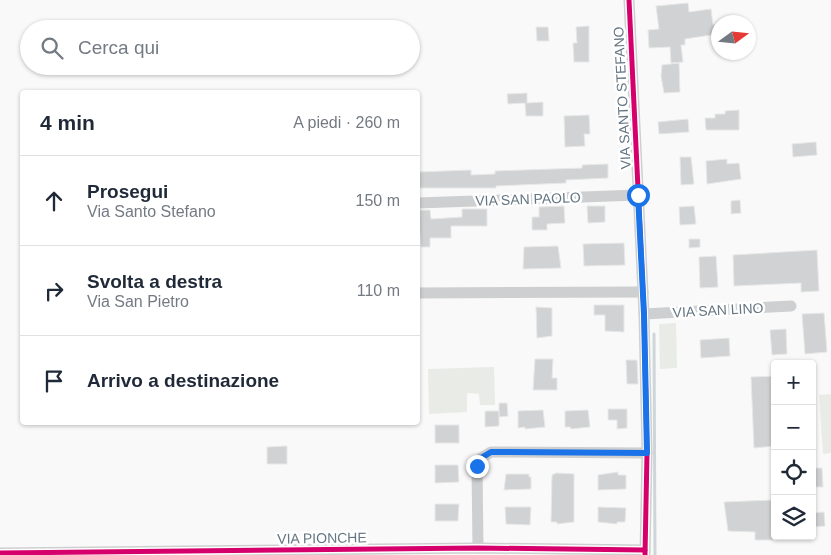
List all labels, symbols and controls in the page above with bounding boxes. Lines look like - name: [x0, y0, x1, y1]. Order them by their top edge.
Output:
- north arrow: [711, 15, 756, 60]
- search box: [20, 20, 420, 75]
- street label: VIA SANTO STEFANO: [610, 26, 634, 170]
- icon: search: [38, 34, 66, 62]
- text: Cerca qui: [78, 37, 159, 58]
- text: 4 min: [40, 111, 95, 134]
- text: A piedi · 260 m: [293, 114, 400, 131]
- text: Prosegui: [87, 181, 168, 202]
- route start: [627, 184, 650, 207]
- icon: ahead: [40, 187, 68, 215]
- street label: VIA SAN PAOLO: [475, 189, 581, 209]
- text: 150 m: [356, 192, 400, 209]
- text: Via Santo Stefano: [87, 203, 216, 220]
- text: Svolta a destra: [87, 271, 222, 292]
- icon: right: [40, 277, 68, 305]
- text: 110 m: [357, 282, 400, 299]
- text: Via San Pietro: [87, 293, 189, 310]
- street label: VIA SAN LINO: [672, 300, 764, 320]
- map controls: [771, 360, 816, 540]
- button: +: [771, 360, 816, 405]
- icon: arrive: [40, 367, 68, 395]
- text: Arrivo a destinazione: [87, 370, 279, 391]
- button: −: [771, 405, 816, 450]
- button: locate: [771, 450, 816, 495]
- route end: [466, 455, 489, 478]
- button: layers: [771, 495, 816, 540]
- street label: VIA PIONCHE: [277, 529, 367, 547]

